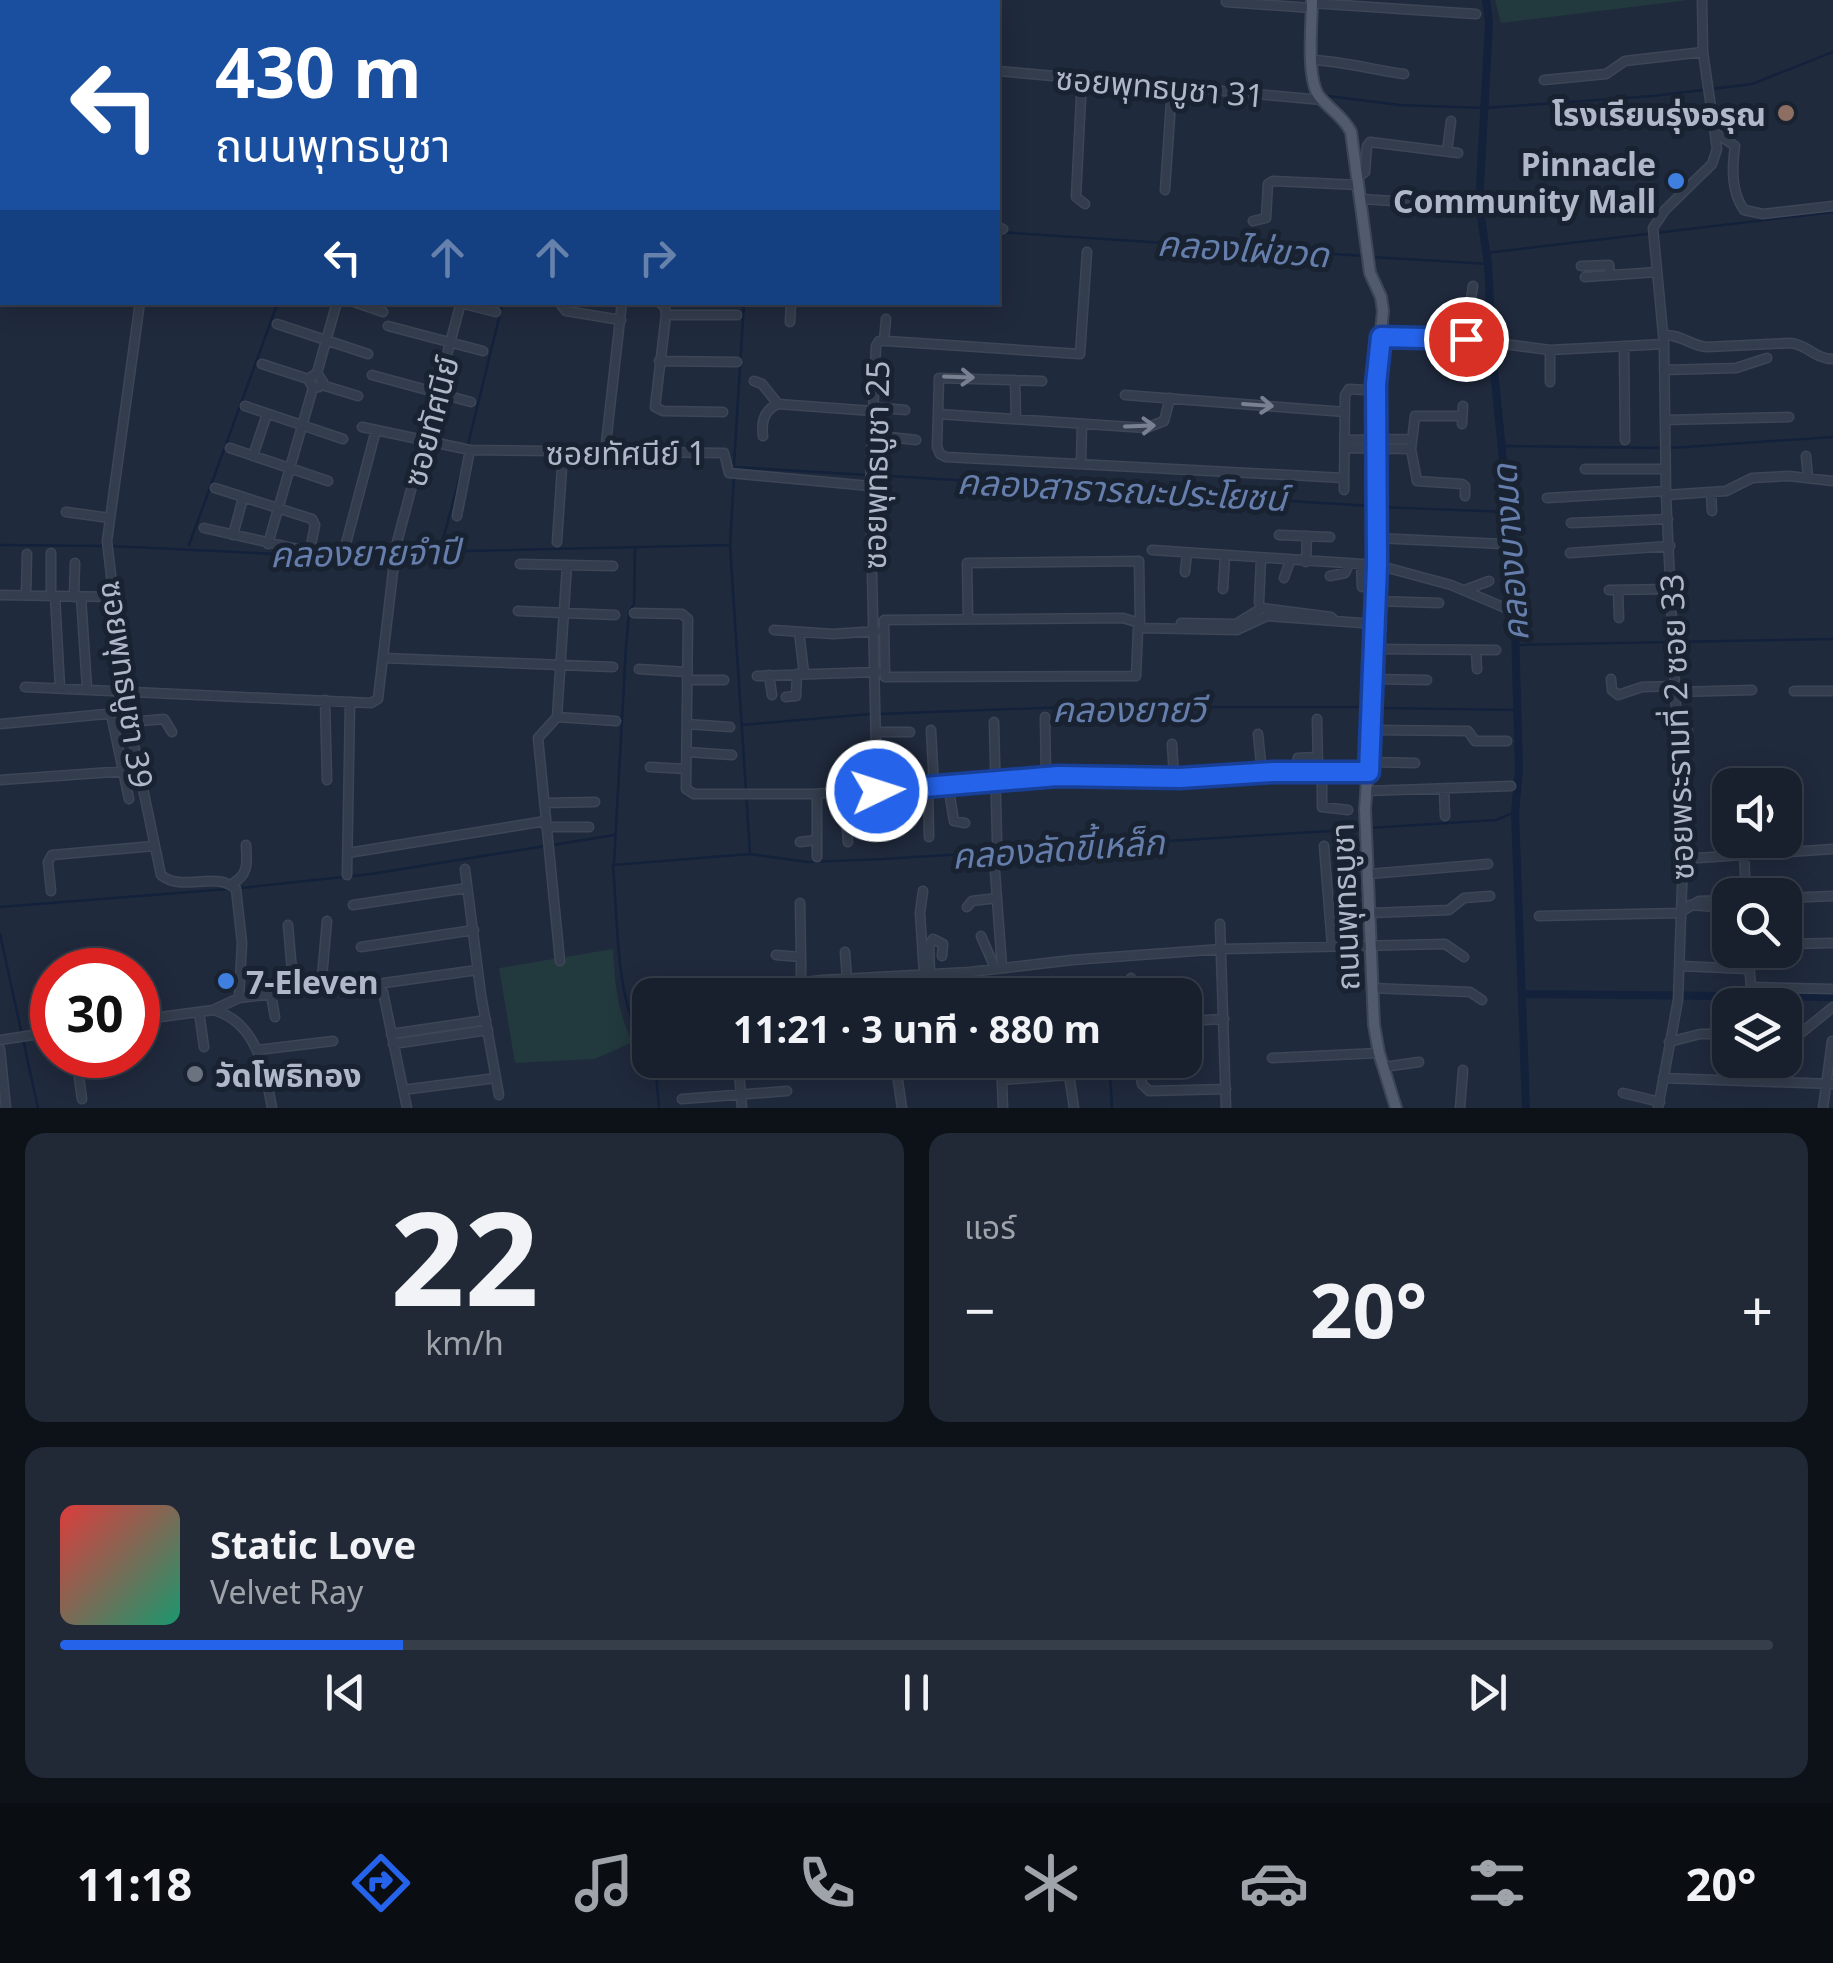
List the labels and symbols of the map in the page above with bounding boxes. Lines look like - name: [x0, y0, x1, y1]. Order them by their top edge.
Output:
- street label: ซอยพุทธบูชา 31: [1054, 55, 1266, 117]
- place label: โรงเรียนรุ่งอรุณ: [1552, 92, 1766, 135]
- marker: โรงเรียนรุ่งอรุณ: [1775, 102, 1797, 124]
- place label: Pinnacle Community Mall: [1393, 142, 1656, 222]
- marker: Pinnacle Community Mall: [1665, 170, 1687, 192]
- water label: คลองไผ่ขวด: [1156, 219, 1332, 278]
- pin: [1424, 297, 1509, 382]
- street label: ซอยทัศนีย์: [392, 351, 468, 491]
- street label: ซอยพุทธบูชา 25: [852, 360, 898, 570]
- one-way arrow: [942, 368, 974, 386]
- one-way arrow: [1241, 395, 1273, 414]
- one-way arrow: [1124, 416, 1156, 436]
- street label: ซอยทัศนีย์ 1: [546, 431, 706, 474]
- water label: คลองสาธารณะประโยชน์: [956, 457, 1294, 521]
- water label: คลองบางมด: [1479, 461, 1539, 643]
- water label: คลองยายจำปี: [270, 527, 464, 577]
- street label: ซอยพระรามที่ 2 ซอย 33: [1649, 573, 1703, 881]
- street label: ซอยพุทธบูชา 39: [92, 577, 164, 791]
- water label: คลองยายวี: [1052, 685, 1210, 732]
- position arrow: [825, 739, 929, 843]
- water label: คลองลัดขี้เหล็ก: [950, 817, 1167, 879]
- street label: ถนนพุทธบูชา: [1320, 823, 1368, 991]
- speed limit sign: 30: [30, 948, 160, 1078]
- place label: 7-Eleven: [246, 960, 379, 1003]
- marker: 7-Eleven: [215, 970, 237, 992]
- place label: วัดโพธิทอง: [215, 1053, 361, 1096]
- marker: วัดโพธิทอง: [184, 1063, 206, 1085]

